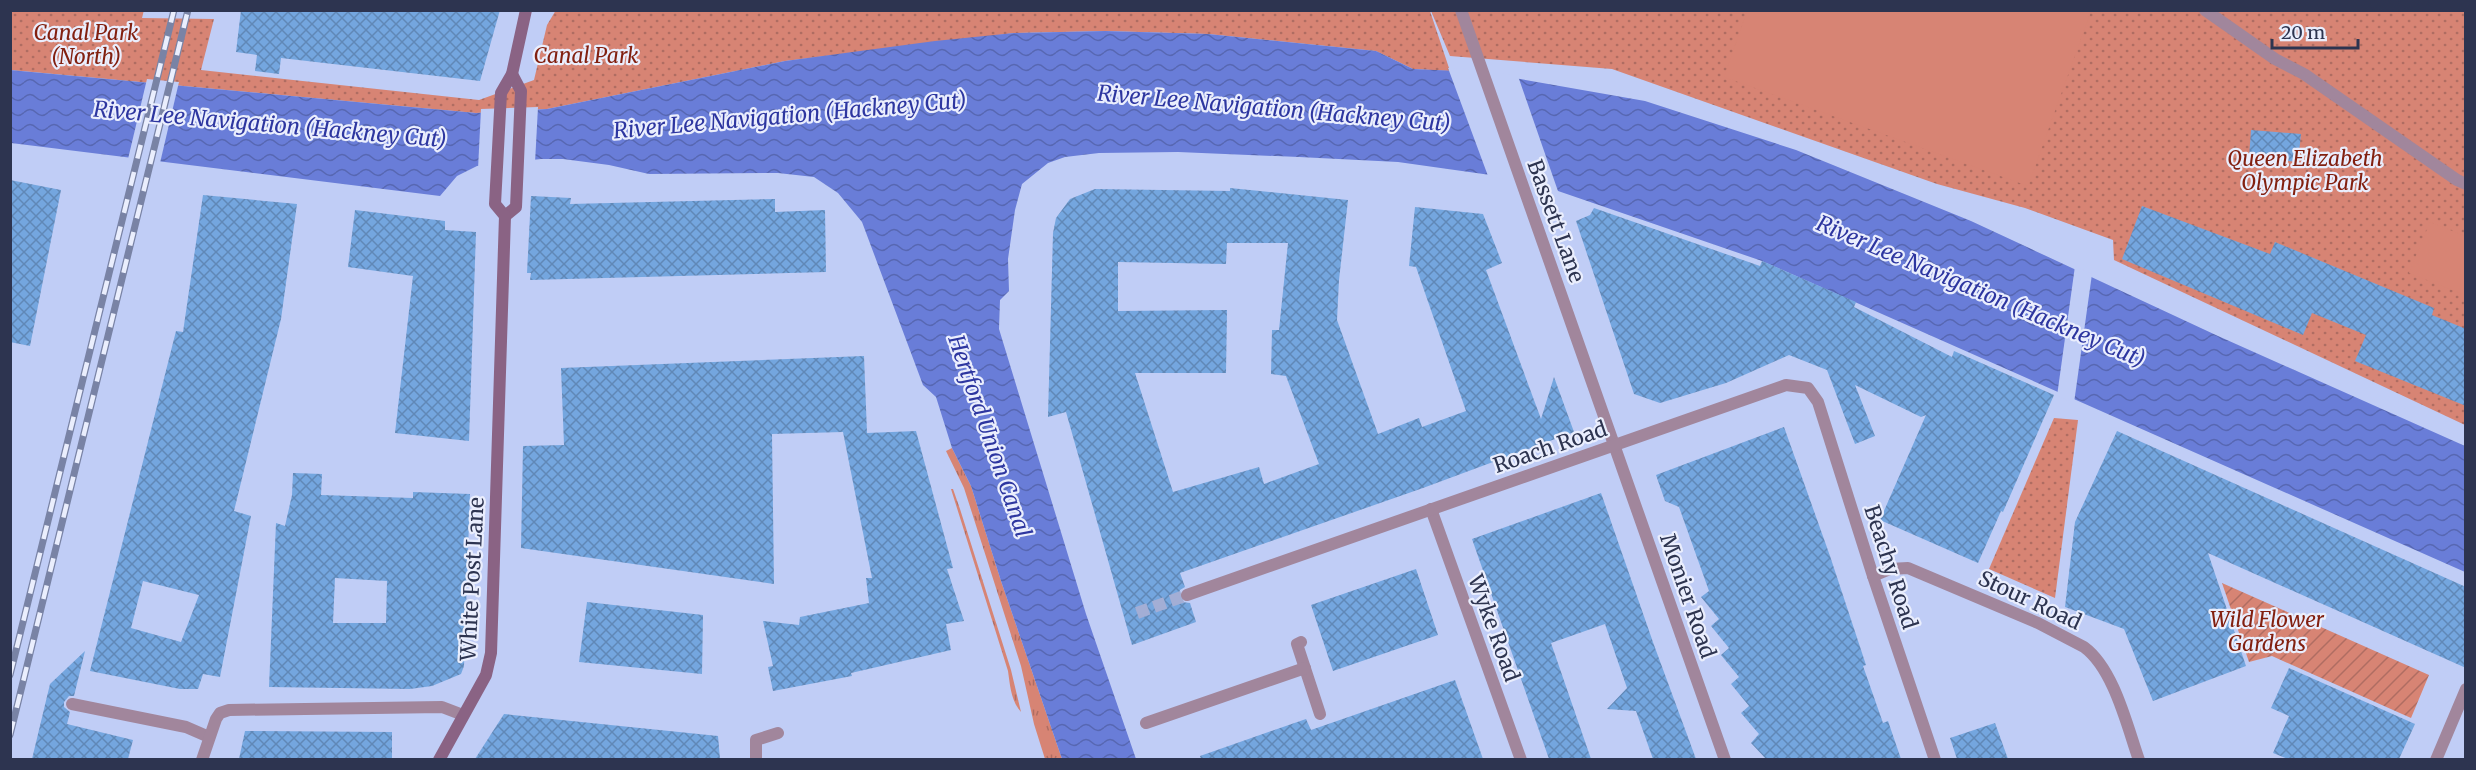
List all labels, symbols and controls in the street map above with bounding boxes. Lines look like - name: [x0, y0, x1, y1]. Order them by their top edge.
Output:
- scale bar: [2272, 12, 2358, 50]
- park label: Canal Park (North): [34, 19, 139, 70]
- text: 20 m: [2281, 21, 2325, 44]
- park label: Canal Park: [534, 42, 639, 69]
- water label: River Lee Navigation (Hackney Cut): [1096, 79, 1452, 137]
- water label: River Lee Navigation (Hackney Cut): [612, 86, 968, 144]
- water label: River Lee Navigation (Hackney Cut): [92, 95, 448, 153]
- park label: Queen Elizabeth Olympic Park: [2227, 145, 2383, 196]
- street label: Bassett Lane: [1521, 156, 1591, 286]
- water label: River Lee Navigation (Hackney Cut): [1812, 209, 2150, 373]
- water label: Hertford Union Canal: [942, 330, 1038, 541]
- street label: Roach Road: [1490, 415, 1611, 479]
- street label: White Post Lane: [454, 496, 490, 663]
- street label: Beachy Road: [1858, 502, 1924, 633]
- street label: Monier Road: [1654, 530, 1722, 662]
- street label: Stour Road: [1974, 564, 2086, 636]
- street label: Wyke Road: [1462, 570, 1526, 686]
- park label: Wild Flower Gardens: [2210, 606, 2325, 657]

